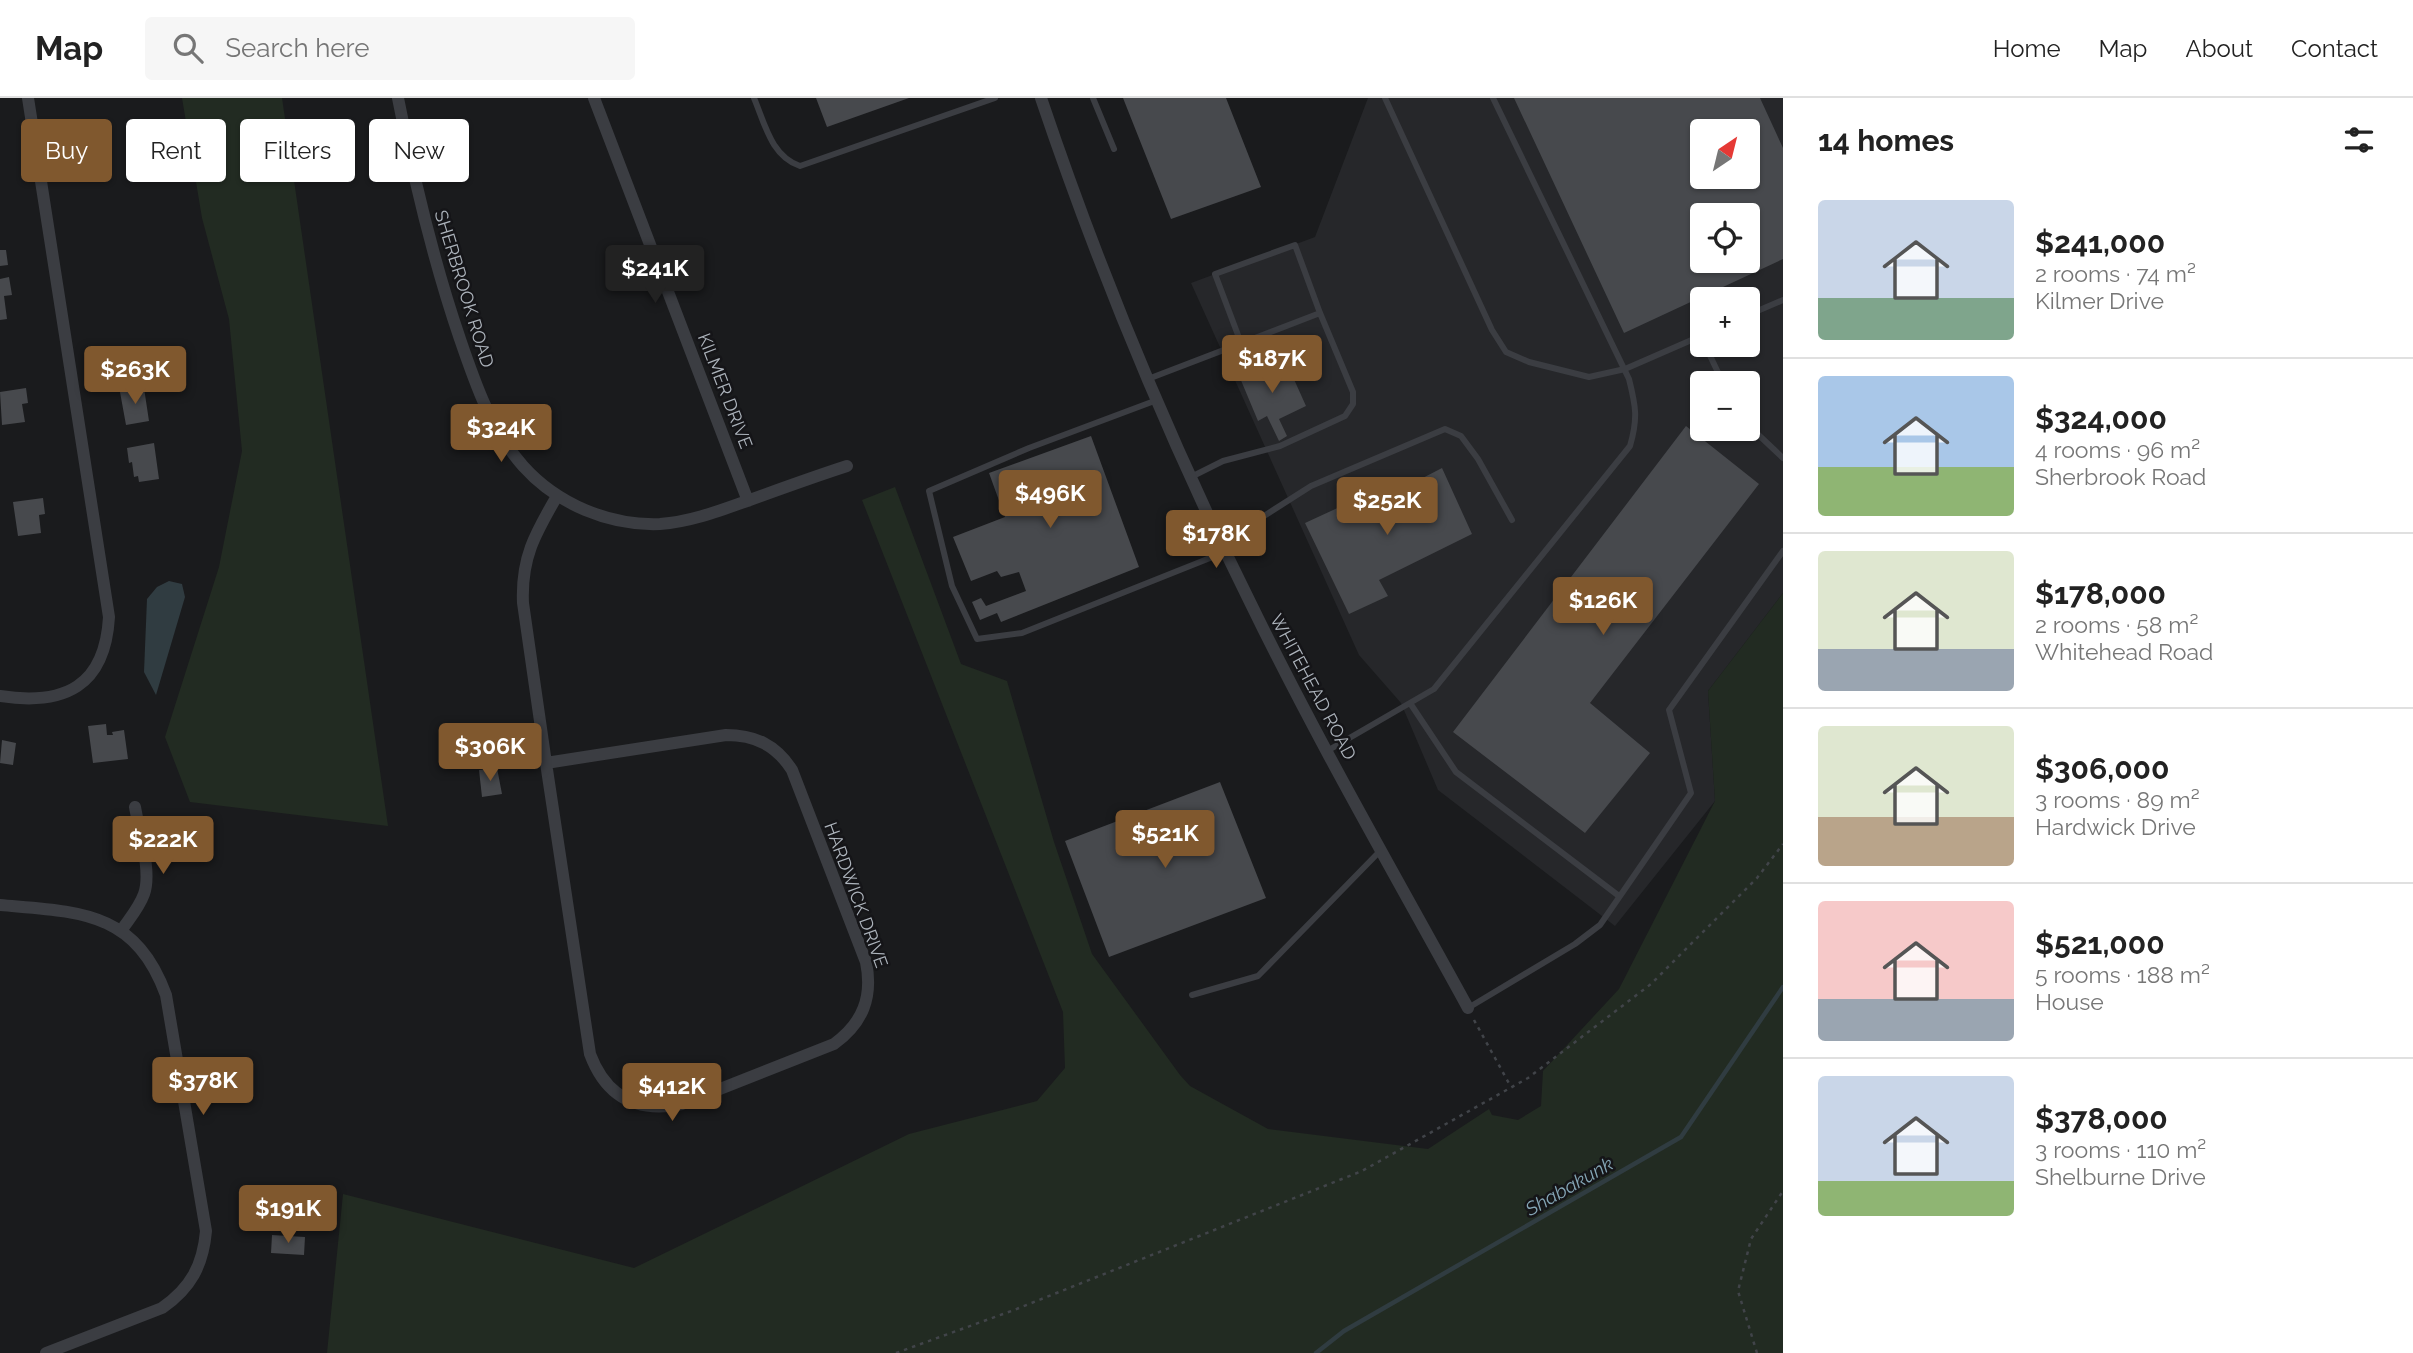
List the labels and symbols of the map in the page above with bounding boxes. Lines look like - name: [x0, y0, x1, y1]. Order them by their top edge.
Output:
- north arrow: [1690, 119, 1760, 189]
- street label: SHERBROOK ROAD: [431, 208, 498, 370]
- pin: $241K: [606, 246, 704, 305]
- street label: KILMER DRIVE: [694, 330, 757, 452]
- pin: $187K: [1223, 336, 1321, 395]
- pin: $263K: [86, 346, 184, 406]
- pin: $324K: [452, 404, 550, 464]
- pin: $496K: [1001, 470, 1099, 530]
- pin: $252K: [1338, 478, 1436, 537]
- pin: $178K: [1167, 510, 1265, 570]
- pin: $126K: [1554, 578, 1652, 637]
- street label: WHITEHEAD ROAD: [1266, 610, 1361, 763]
- pin: $306K: [441, 724, 539, 783]
- pin: $521K: [1116, 810, 1214, 870]
- pin: $222K: [114, 816, 212, 876]
- street label: HARDWICK DRIVE: [820, 819, 893, 971]
- pin: $378K: [154, 1058, 252, 1117]
- pin: $412K: [623, 1063, 721, 1123]
- water label: Shabakunk: [1520, 1152, 1617, 1220]
- pin: $191K: [239, 1186, 337, 1245]

